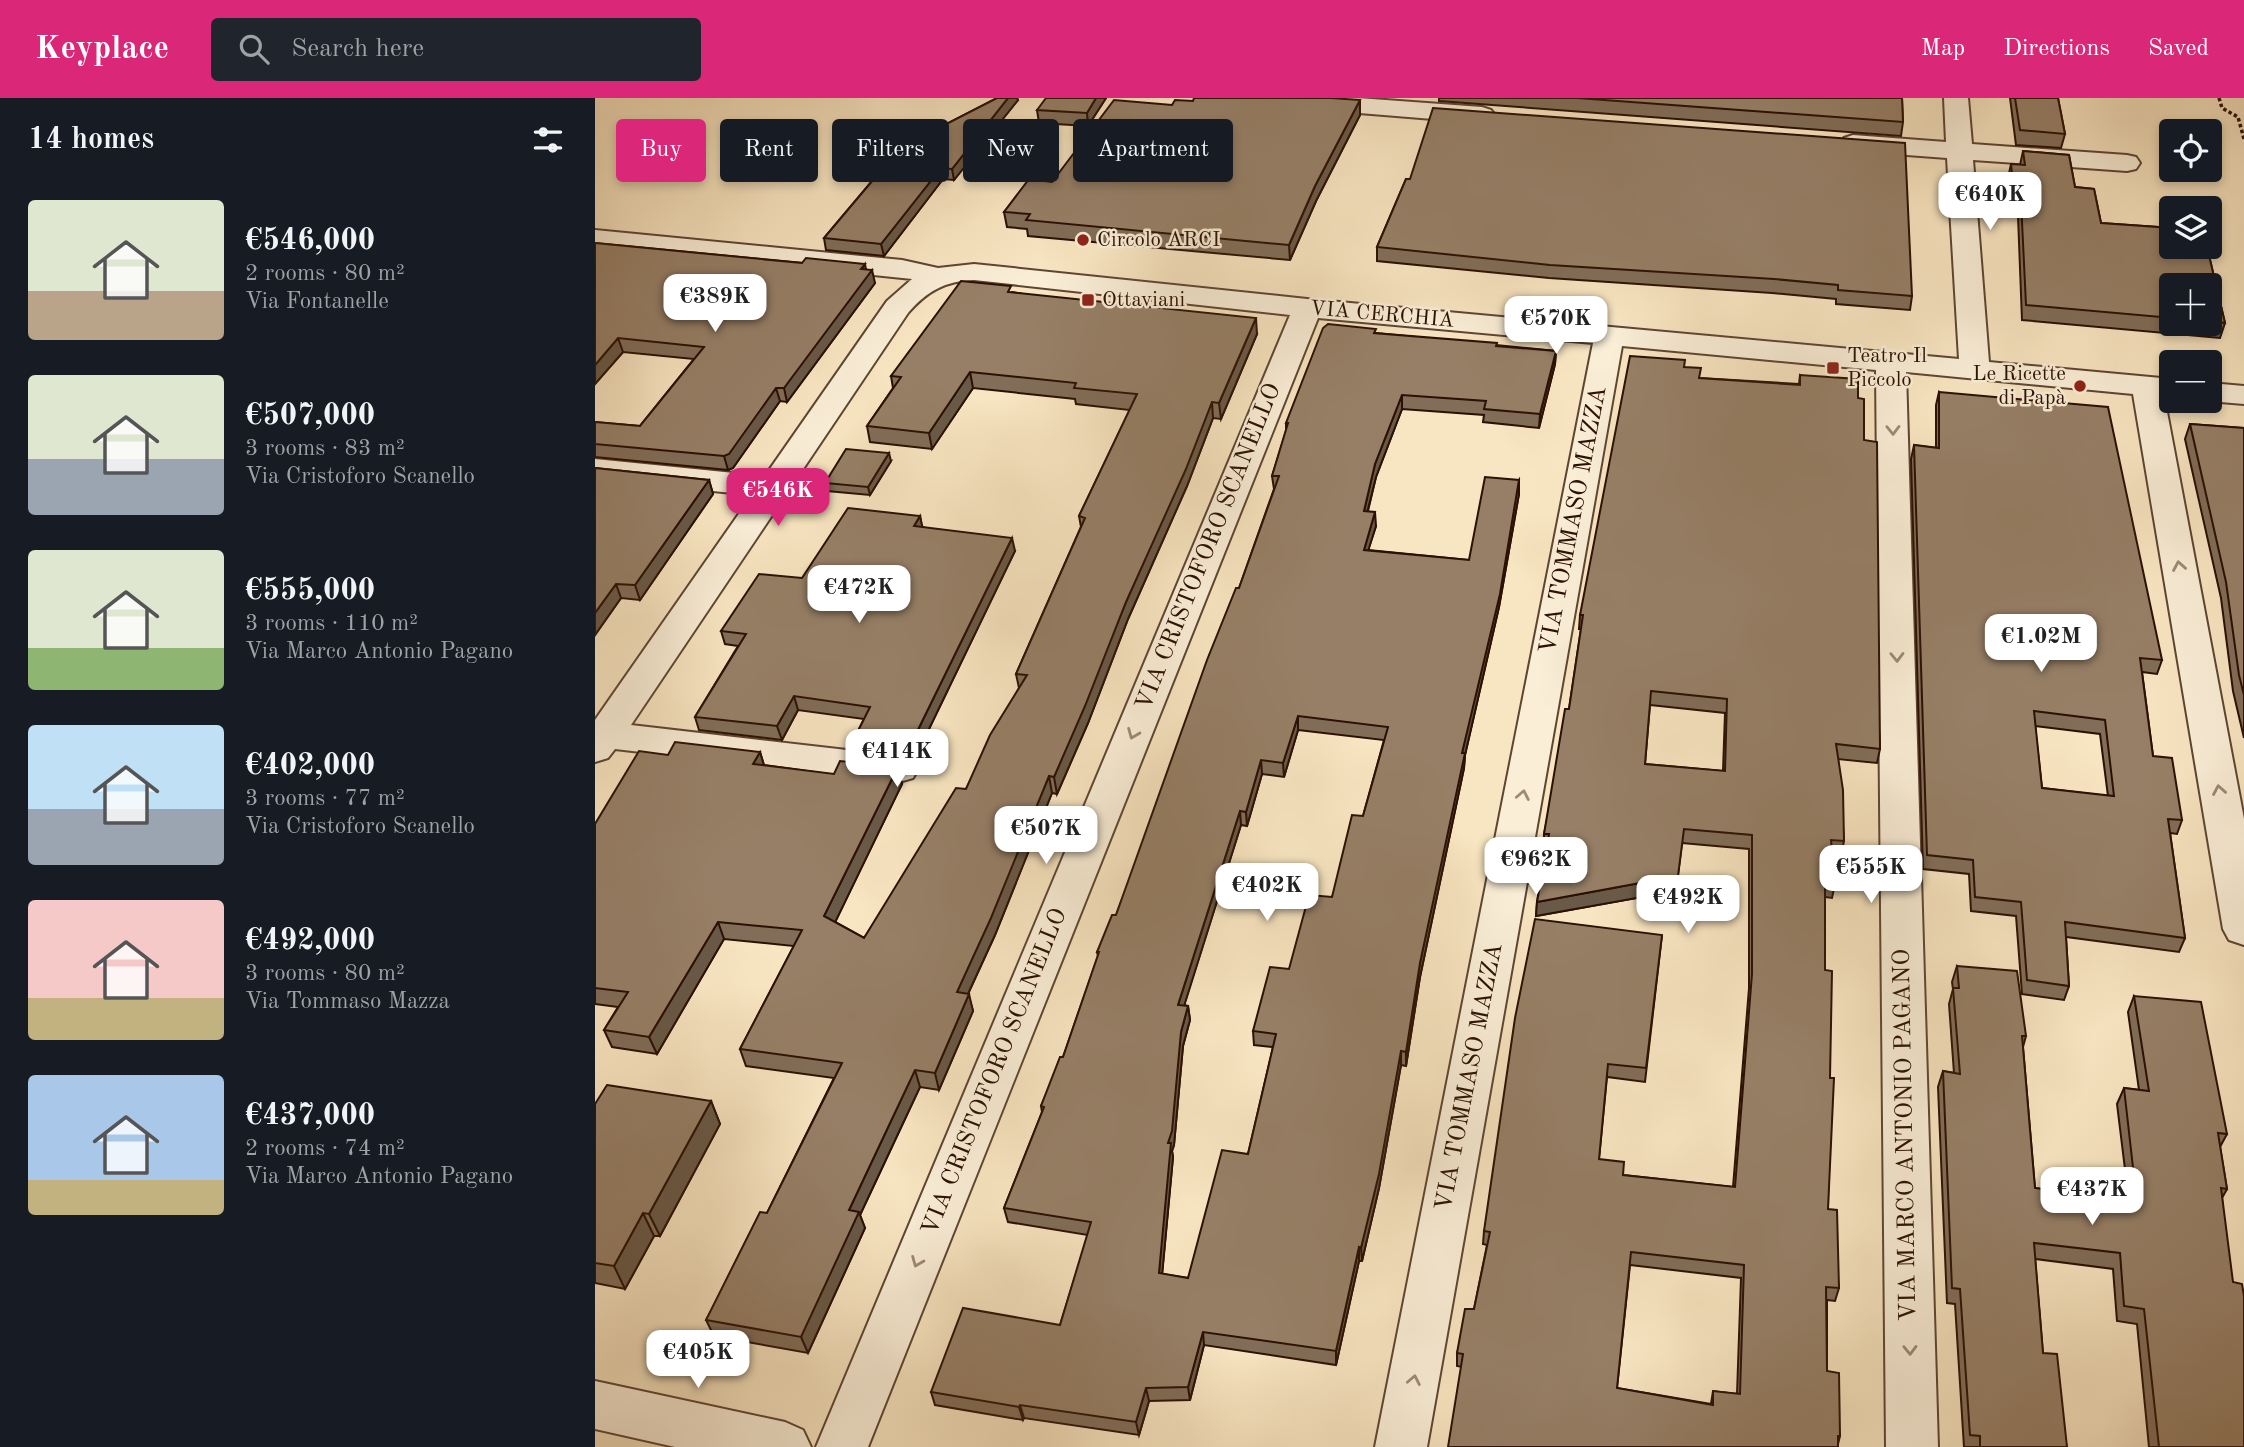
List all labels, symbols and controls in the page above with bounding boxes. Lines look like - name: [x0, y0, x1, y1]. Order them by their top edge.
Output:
- search box: [211, 18, 701, 81]
- icon: search: [235, 30, 273, 68]
- text: Keyplace: [35, 33, 169, 66]
- text: Search here: [291, 36, 424, 62]
- text: Map: [1921, 37, 1965, 61]
- text: Directions: [2003, 37, 2110, 61]
- text: Saved: [2148, 37, 2209, 61]
- chip: Buy: [616, 119, 706, 182]
- chip: Rent: [720, 119, 818, 182]
- chip: Filters: [832, 119, 949, 182]
- chip: New: [963, 119, 1059, 182]
- chip: Apartment: [1073, 119, 1233, 182]
- map controls: [2159, 119, 2222, 413]
- button: locate: [2159, 119, 2222, 182]
- icon: filters: [529, 121, 567, 159]
- text: 14 homes: [28, 125, 154, 155]
- pin: €640K: [1941, 172, 2039, 232]
- text: €640K: [1954, 183, 2026, 206]
- button: layers: [2159, 196, 2222, 259]
- text: €546,000: [245, 226, 375, 256]
- icon: home: [84, 228, 168, 312]
- place label: Circolo ARCI: [1097, 230, 1220, 251]
- marker: Circolo ARCI: [1075, 232, 1091, 248]
- text: 2 rooms · 80 m²: [245, 262, 405, 285]
- button: +: [2159, 273, 2222, 336]
- pin: €389K: [666, 274, 764, 334]
- text: €389K: [679, 285, 751, 308]
- text: Via Fontanelle: [245, 290, 389, 313]
- place label: Ottaviani: [1102, 290, 1185, 311]
- marker: Ottaviani: [1080, 292, 1096, 308]
- pin: €570K: [1507, 296, 1605, 356]
- street label: VIA CERCHIA: [1309, 298, 1455, 332]
- text: €570K: [1520, 307, 1592, 330]
- place label: Teatro Il Piccolo: [1847, 346, 1927, 391]
- button: −: [2159, 350, 2222, 413]
- marker: Teatro Il Piccolo: [1825, 360, 1841, 376]
- place label: Le Ricette di Papà: [1973, 364, 2066, 409]
- marker: Le Ricette di Papà: [2072, 378, 2088, 394]
- street label: VIA CRISTOFORO SCANELLO: [1132, 380, 1286, 714]
- street label: VIA TOMMASO MAZZA: [1536, 384, 1612, 656]
- text: €507,000: [245, 401, 375, 431]
- icon: home: [84, 403, 168, 487]
- one-way arrow: [1885, 425, 1900, 436]
- text: 3 rooms · 83 m²: [245, 437, 405, 460]
- text: Via Cristoforo Scanello: [245, 465, 475, 488]
- pin: €546K: [729, 468, 827, 528]
- text: €546K: [742, 479, 814, 502]
- one-way arrow: [2172, 560, 2187, 572]
- pin: €472K: [810, 566, 908, 625]
- text: €555,000: [245, 576, 375, 606]
- text: €472K: [823, 576, 895, 599]
- icon: home: [84, 578, 168, 662]
- text: 3 rooms · 110 m²: [245, 612, 418, 635]
- pin: €1.02M: [1984, 614, 2098, 674]
- text: €1.02M: [2001, 625, 2081, 648]
- text: Via Marco Antonio Pagano: [245, 640, 513, 663]
- one-way arrow: [1889, 653, 1905, 663]
- one-way arrow: [1127, 726, 1141, 739]
- pin: €414K: [848, 730, 946, 789]
- text: €414K: [861, 740, 933, 763]
- text: €402,000: [245, 751, 375, 781]
- icon: home: [84, 753, 168, 837]
- one-way arrow: [2212, 784, 2227, 796]
- text: 3 rooms · 77 m²: [245, 787, 405, 810]
- one-way arrow: [1515, 789, 1530, 801]
- pin: €507K: [997, 806, 1095, 866]
- text: Via Cristoforo Scanello: [245, 815, 475, 838]
- text: €507K: [1010, 817, 1082, 840]
- pin: €962K: [1487, 838, 1585, 897]
- pin: €555K: [1822, 846, 1920, 905]
- text: €962K: [1500, 848, 1572, 871]
- text: €555K: [1835, 856, 1907, 879]
- pin: €402K: [1218, 864, 1316, 923]
- text: €402K: [1231, 874, 1303, 897]
- pin: €492K: [1639, 876, 1737, 935]
- text: €492K: [1652, 886, 1724, 909]
- street label: VIA CRISTOFORO SCANELLO: [918, 905, 1072, 1239]
- text: €492,000: [245, 926, 375, 956]
- icon: home: [84, 928, 168, 1012]
- street label: VIA TOMMASO MAZZA: [1432, 941, 1508, 1213]
- street label: VIA MARCO ANTONIO PAGANO: [1891, 949, 1921, 1321]
- text: 3 rooms · 80 m²: [245, 962, 405, 985]
- text: Via Tommaso Mazza: [245, 990, 450, 1013]
- text: €437,000: [245, 1101, 375, 1131]
- icon: home: [84, 1103, 168, 1187]
- text: 2 rooms · 74 m²: [245, 1137, 405, 1160]
- text: Via Marco Antonio Pagano: [245, 1165, 513, 1188]
- pin: €437K: [2043, 1168, 2141, 1227]
- text: €437K: [2056, 1178, 2128, 1201]
- one-way arrow: [912, 1255, 926, 1267]
- pin: €405K: [649, 1330, 747, 1390]
- text: €405K: [662, 1341, 734, 1364]
- one-way arrow: [1903, 1345, 1918, 1356]
- one-way arrow: [1406, 1374, 1421, 1386]

